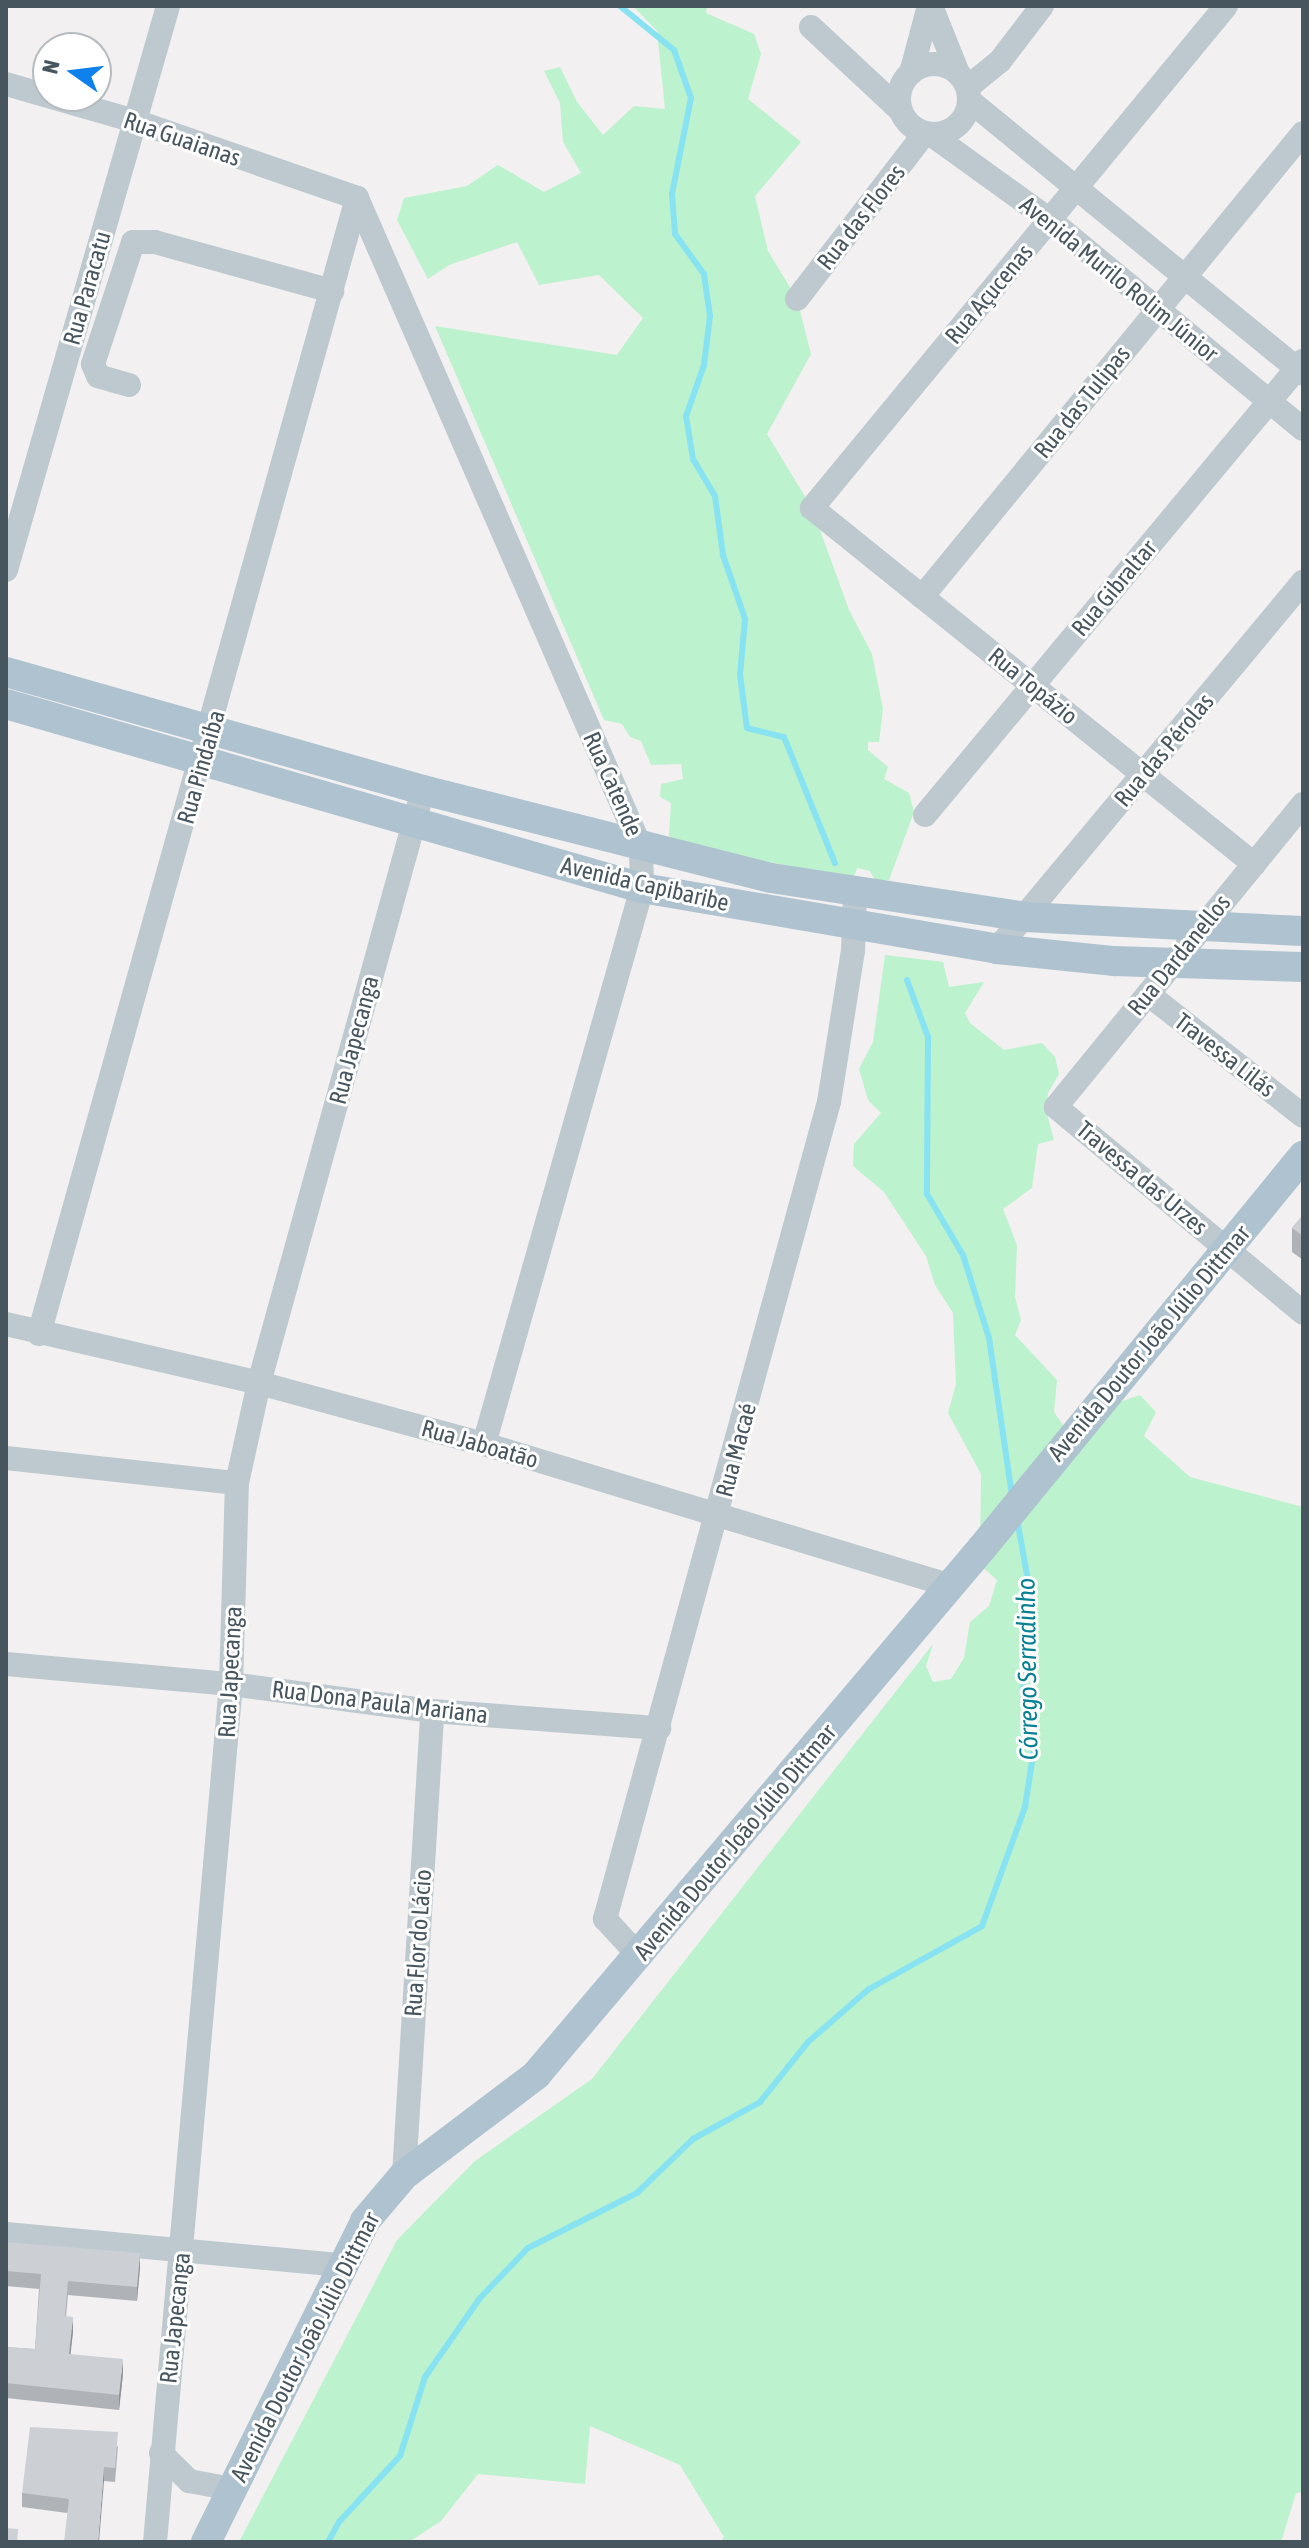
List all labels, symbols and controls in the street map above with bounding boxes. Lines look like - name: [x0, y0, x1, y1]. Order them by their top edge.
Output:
- north arrow: [32, 32, 112, 112]
- text: N: [36, 57, 65, 76]
- street label: Rua Guaianas: [120, 106, 244, 172]
- street label: Rua das Flores: [811, 159, 911, 275]
- street label: Avenida Murilo Rolim Júnior: [1014, 190, 1224, 368]
- street label: Rua Paracatu: [57, 228, 117, 348]
- street label: Rua Açucenas: [939, 238, 1039, 350]
- street label: Rua das Tulipas: [1028, 340, 1136, 464]
- street label: Rua Gibraltar: [1065, 534, 1163, 642]
- street label: Rua Topázio: [983, 641, 1083, 731]
- street label: Rua das Pérolas: [1108, 687, 1220, 813]
- street label: Rua Pindaíba: [171, 707, 231, 827]
- street label: Rua Catende: [577, 727, 649, 841]
- street label: Avenida Capibaribe: [558, 851, 732, 917]
- street label: Rua Dardanellos: [1122, 889, 1236, 1021]
- street label: Rua Japecanga: [323, 973, 385, 1107]
- street label: Travessa Lilás: [1169, 1007, 1281, 1103]
- street label: Travessa das Urzes: [1071, 1115, 1213, 1241]
- street label: Avenida Doutor João Júlio Dittmar: [1042, 1219, 1256, 1467]
- street label: Rua Macaé: [710, 1400, 762, 1500]
- street label: Rua Jaboatão: [418, 1414, 542, 1474]
- water label: Córrego Serradinho: [1011, 1578, 1045, 1760]
- street label: Rua Japecanga: [212, 1605, 248, 1739]
- street label: Rua Dona Paula Mariana: [270, 1674, 490, 1730]
- street label: Avenida Doutor João Júlio Dittmar: [628, 1718, 842, 1966]
- street label: Rua Flor do Lácio: [398, 1868, 438, 2018]
- street label: Avenida Doutor João Júlio Dittmar: [224, 2207, 386, 2487]
- street label: Rua Japecanga: [154, 2251, 196, 2385]

